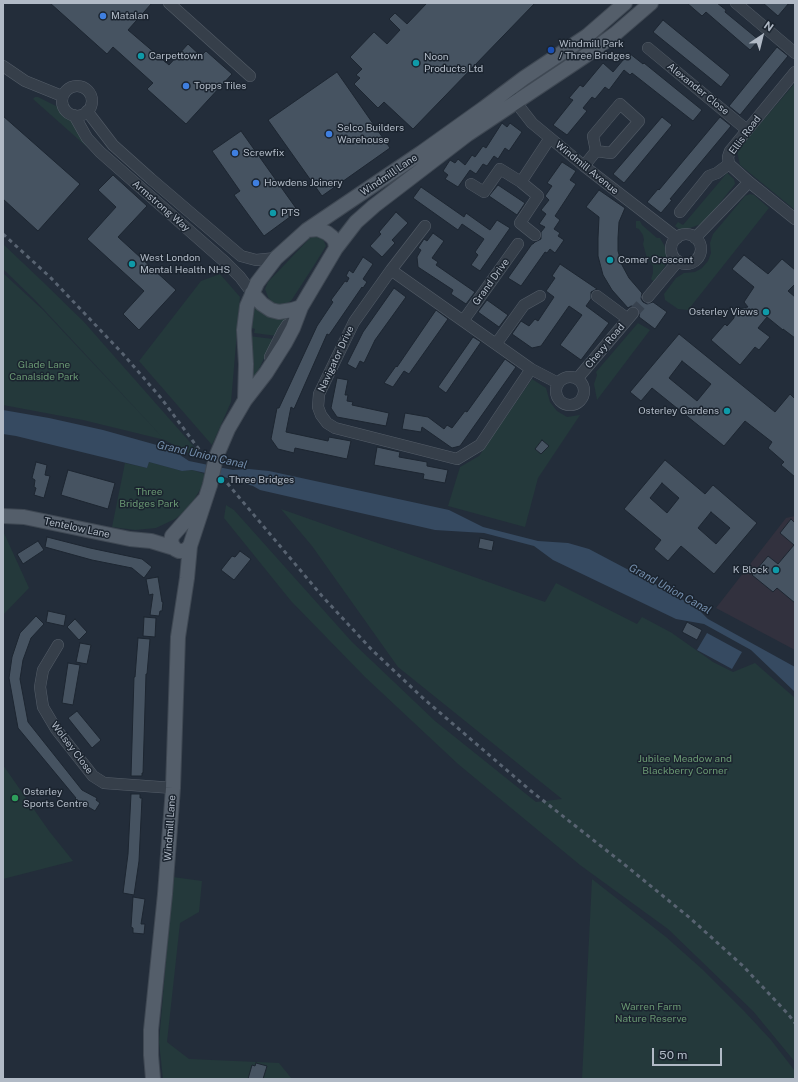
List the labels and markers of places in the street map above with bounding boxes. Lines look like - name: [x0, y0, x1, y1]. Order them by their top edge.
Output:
- place label: Matalan: [111, 10, 149, 22]
- marker: Matalan: [98, 11, 108, 21]
- place label: Windmill Park / Three Bridges: [559, 38, 630, 62]
- marker: Windmill Park / Three Bridges: [546, 45, 556, 55]
- place label: Carpettown: [149, 50, 203, 62]
- marker: Carpettown: [136, 51, 146, 61]
- place label: Noon Products Ltd: [424, 51, 483, 74]
- marker: Noon Products Ltd: [411, 58, 421, 68]
- place label: Topps Tiles: [194, 80, 246, 92]
- marker: Topps Tiles: [181, 81, 191, 91]
- place label: Selco Builders Warehouse: [337, 122, 404, 146]
- marker: Selco Builders Warehouse: [324, 129, 334, 139]
- place label: Screwfix: [243, 147, 284, 159]
- marker: Screwfix: [230, 148, 240, 158]
- place label: Howdens Joinery: [264, 177, 343, 189]
- marker: Howdens Joinery: [251, 178, 261, 188]
- place label: PTS: [281, 207, 300, 219]
- marker: PTS: [268, 208, 278, 218]
- place label: West London Mental Health NHS: [140, 252, 230, 276]
- place label: Comer Crescent: [618, 254, 693, 266]
- marker: Comer Crescent: [605, 255, 615, 265]
- marker: West London Mental Health NHS: [127, 259, 137, 269]
- place label: Osterley Views: [689, 306, 758, 318]
- marker: Osterley Views: [761, 307, 771, 317]
- place label: Osterley Gardens: [638, 405, 719, 417]
- marker: Osterley Gardens: [722, 406, 732, 416]
- place label: Three Bridges: [229, 474, 294, 486]
- marker: Three Bridges: [216, 475, 226, 485]
- place label: K Block: [733, 564, 768, 576]
- marker: K Block: [771, 565, 781, 575]
- place label: Osterley Sports Centre: [23, 786, 88, 810]
- marker: Osterley Sports Centre: [10, 793, 20, 803]

